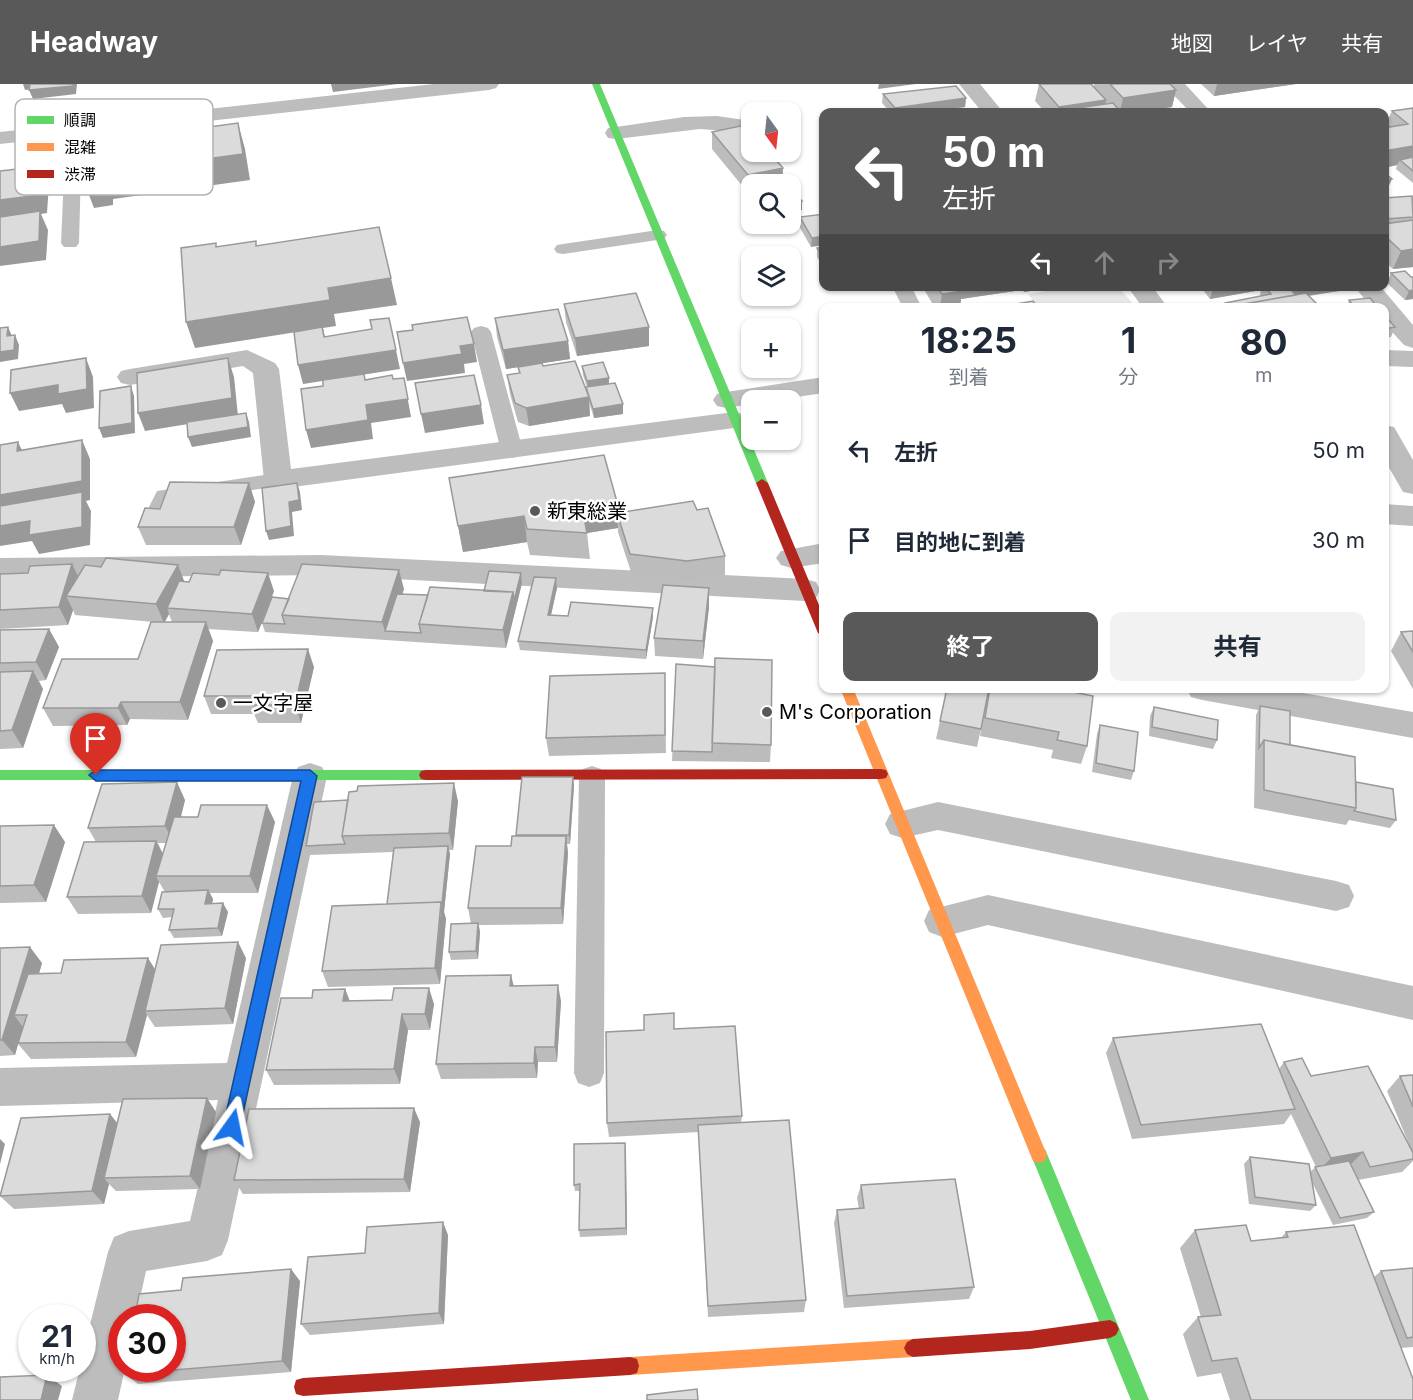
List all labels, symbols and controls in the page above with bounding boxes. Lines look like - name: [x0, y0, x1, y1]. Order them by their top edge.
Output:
- text: Headway: [30, 25, 158, 59]
- text: 地図: [1171, 31, 1213, 56]
- text: レイヤ: [1246, 31, 1308, 56]
- text: 共有: [1341, 31, 1383, 56]
- legend: [15, 99, 213, 195]
- north arrow: [741, 102, 801, 162]
- map controls: [741, 102, 801, 450]
- text: 順調: [64, 110, 96, 130]
- text: 50 m: [942, 126, 1045, 177]
- icon: left: [843, 132, 921, 210]
- text: 混雑: [64, 137, 96, 157]
- text: 渋滞: [64, 164, 96, 184]
- button: search: [741, 174, 801, 234]
- text: 左折: [942, 182, 996, 215]
- button: layers: [741, 246, 801, 306]
- icon: left: [1025, 246, 1058, 279]
- icon: ahead: [1088, 246, 1121, 279]
- icon: right: [1151, 246, 1184, 279]
- button: +: [741, 318, 801, 378]
- text: 18:25: [920, 318, 1017, 362]
- text: 1: [1121, 318, 1136, 362]
- text: 80: [1240, 320, 1288, 364]
- text: m: [1255, 363, 1272, 387]
- text: 到着: [949, 365, 989, 389]
- text: 分: [1118, 365, 1138, 389]
- button: −: [741, 390, 801, 450]
- icon: left: [843, 434, 876, 467]
- text: 50 m: [1312, 437, 1365, 463]
- text: 左折: [894, 439, 938, 465]
- place label: 新東総業: [547, 499, 627, 523]
- marker: 新東総業: [528, 504, 542, 518]
- icon: arrive: [843, 524, 876, 557]
- text: 30 m: [1312, 527, 1365, 553]
- text: 目的地に到着: [894, 529, 1026, 555]
- button: 終了: [843, 612, 1098, 681]
- button: 共有: [1110, 612, 1365, 681]
- place label: 一文字屋: [233, 691, 313, 715]
- marker: 一文字屋: [214, 696, 228, 710]
- place label: M's Corporation: [779, 700, 932, 724]
- marker: M's Corporation: [760, 705, 774, 719]
- pin: [70, 713, 121, 775]
- icon: arrive: [79, 722, 112, 755]
- position arrow: [200, 1095, 264, 1159]
- speed limit sign: 30: [108, 1304, 186, 1382]
- text: 21: [41, 1318, 73, 1354]
- text: km/h: [39, 1349, 75, 1368]

